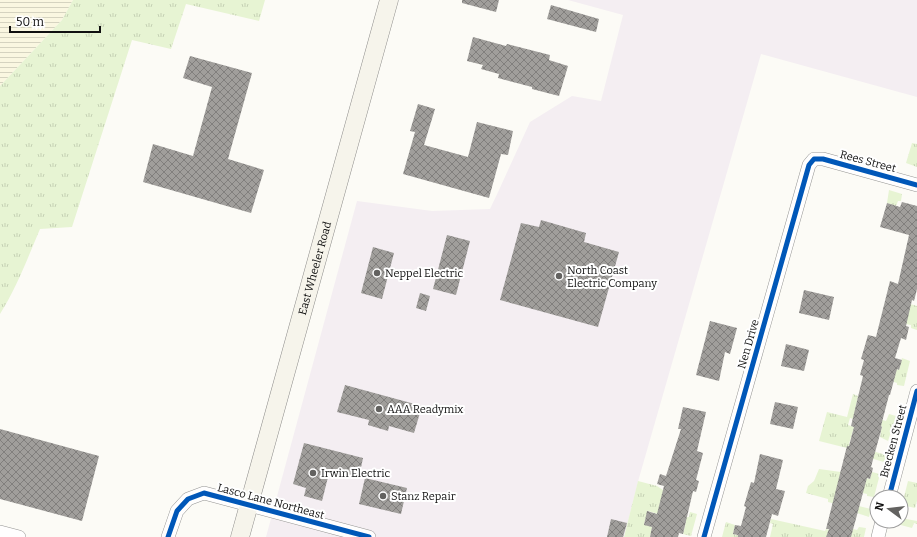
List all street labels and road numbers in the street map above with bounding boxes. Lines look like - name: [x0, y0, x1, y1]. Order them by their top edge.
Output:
- street label: Rees Street: [838, 148, 897, 175]
- street label: East Wheeler Road: [296, 220, 334, 316]
- street label: Nen Drive: [735, 318, 762, 370]
- street label: Brecken Street: [877, 403, 909, 479]
- street label: Lasco Lane Northeast: [216, 481, 326, 522]

